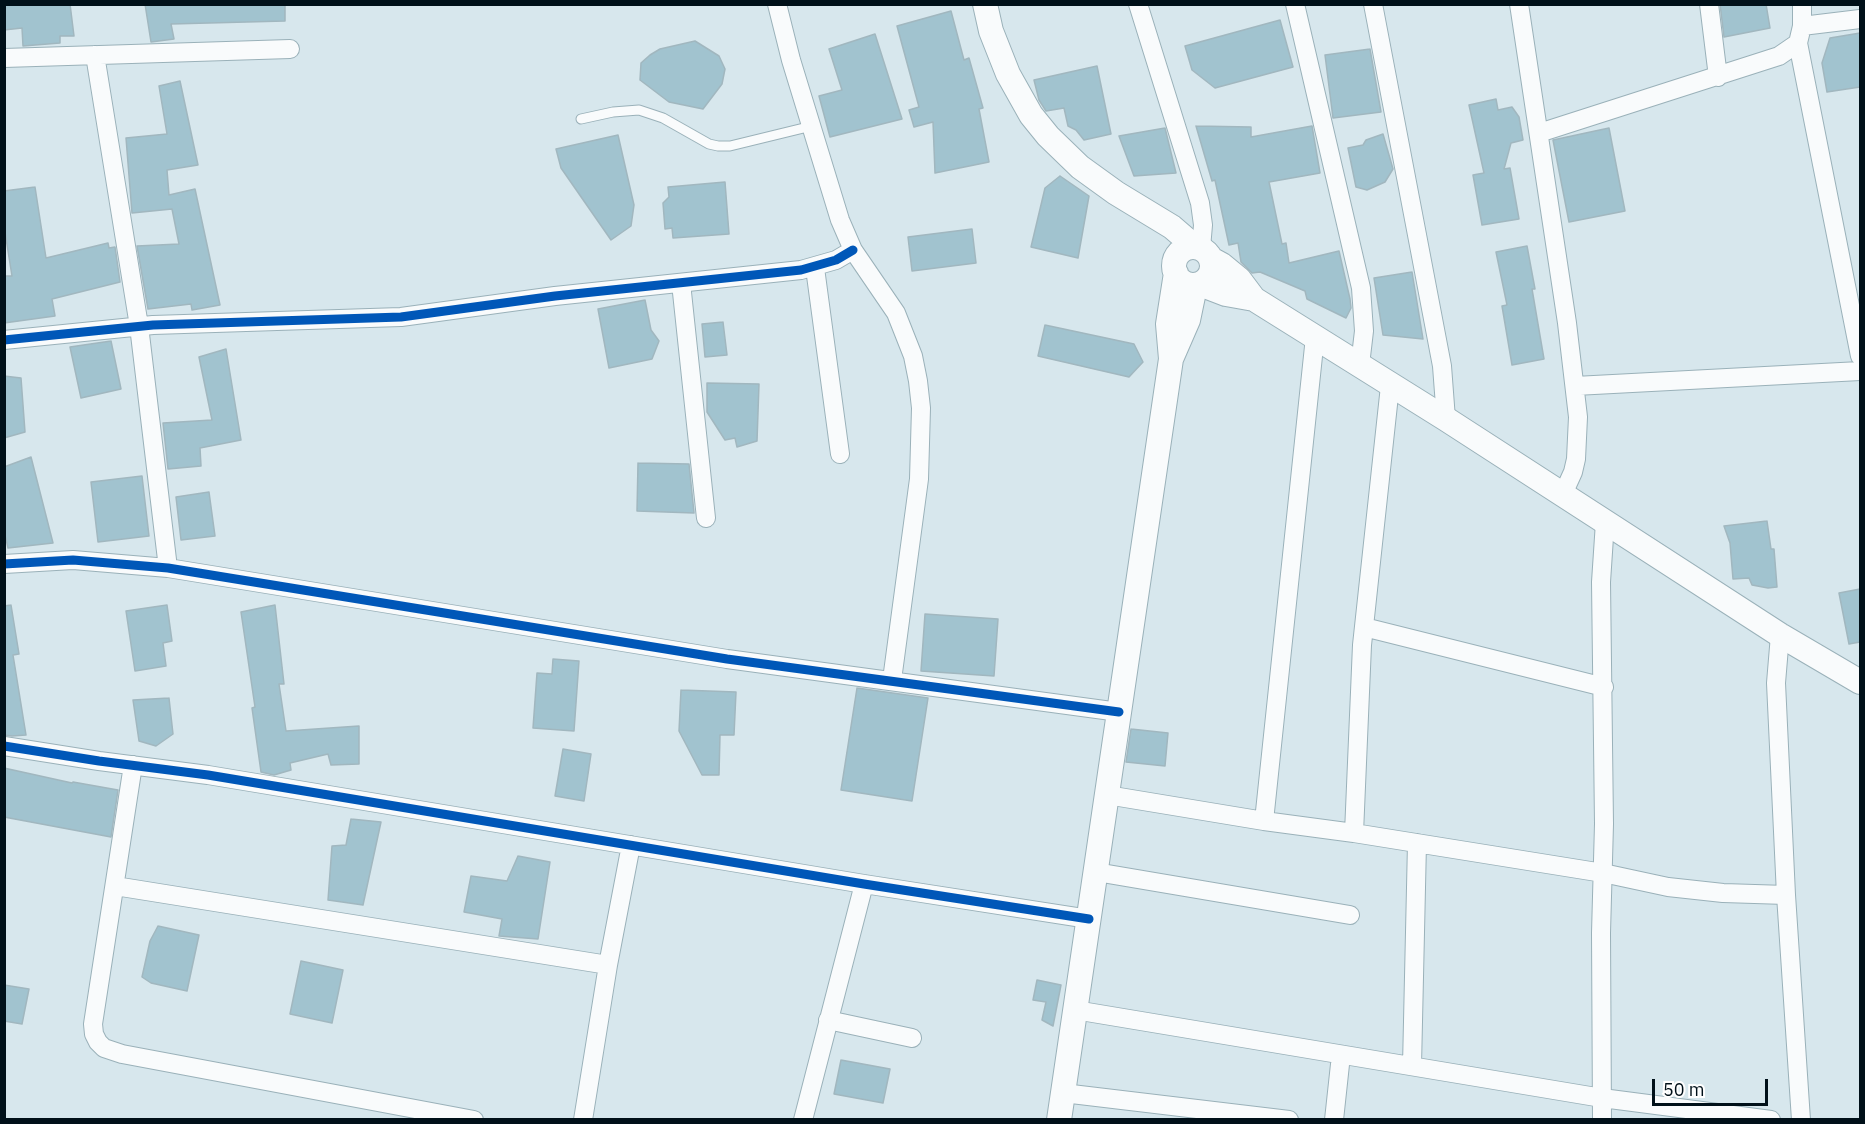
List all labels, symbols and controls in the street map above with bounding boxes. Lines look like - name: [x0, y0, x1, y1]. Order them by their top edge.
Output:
- scale bar: [1655, 1067, 1770, 1105]
- text: 50 m: [1663, 1078, 1705, 1101]

